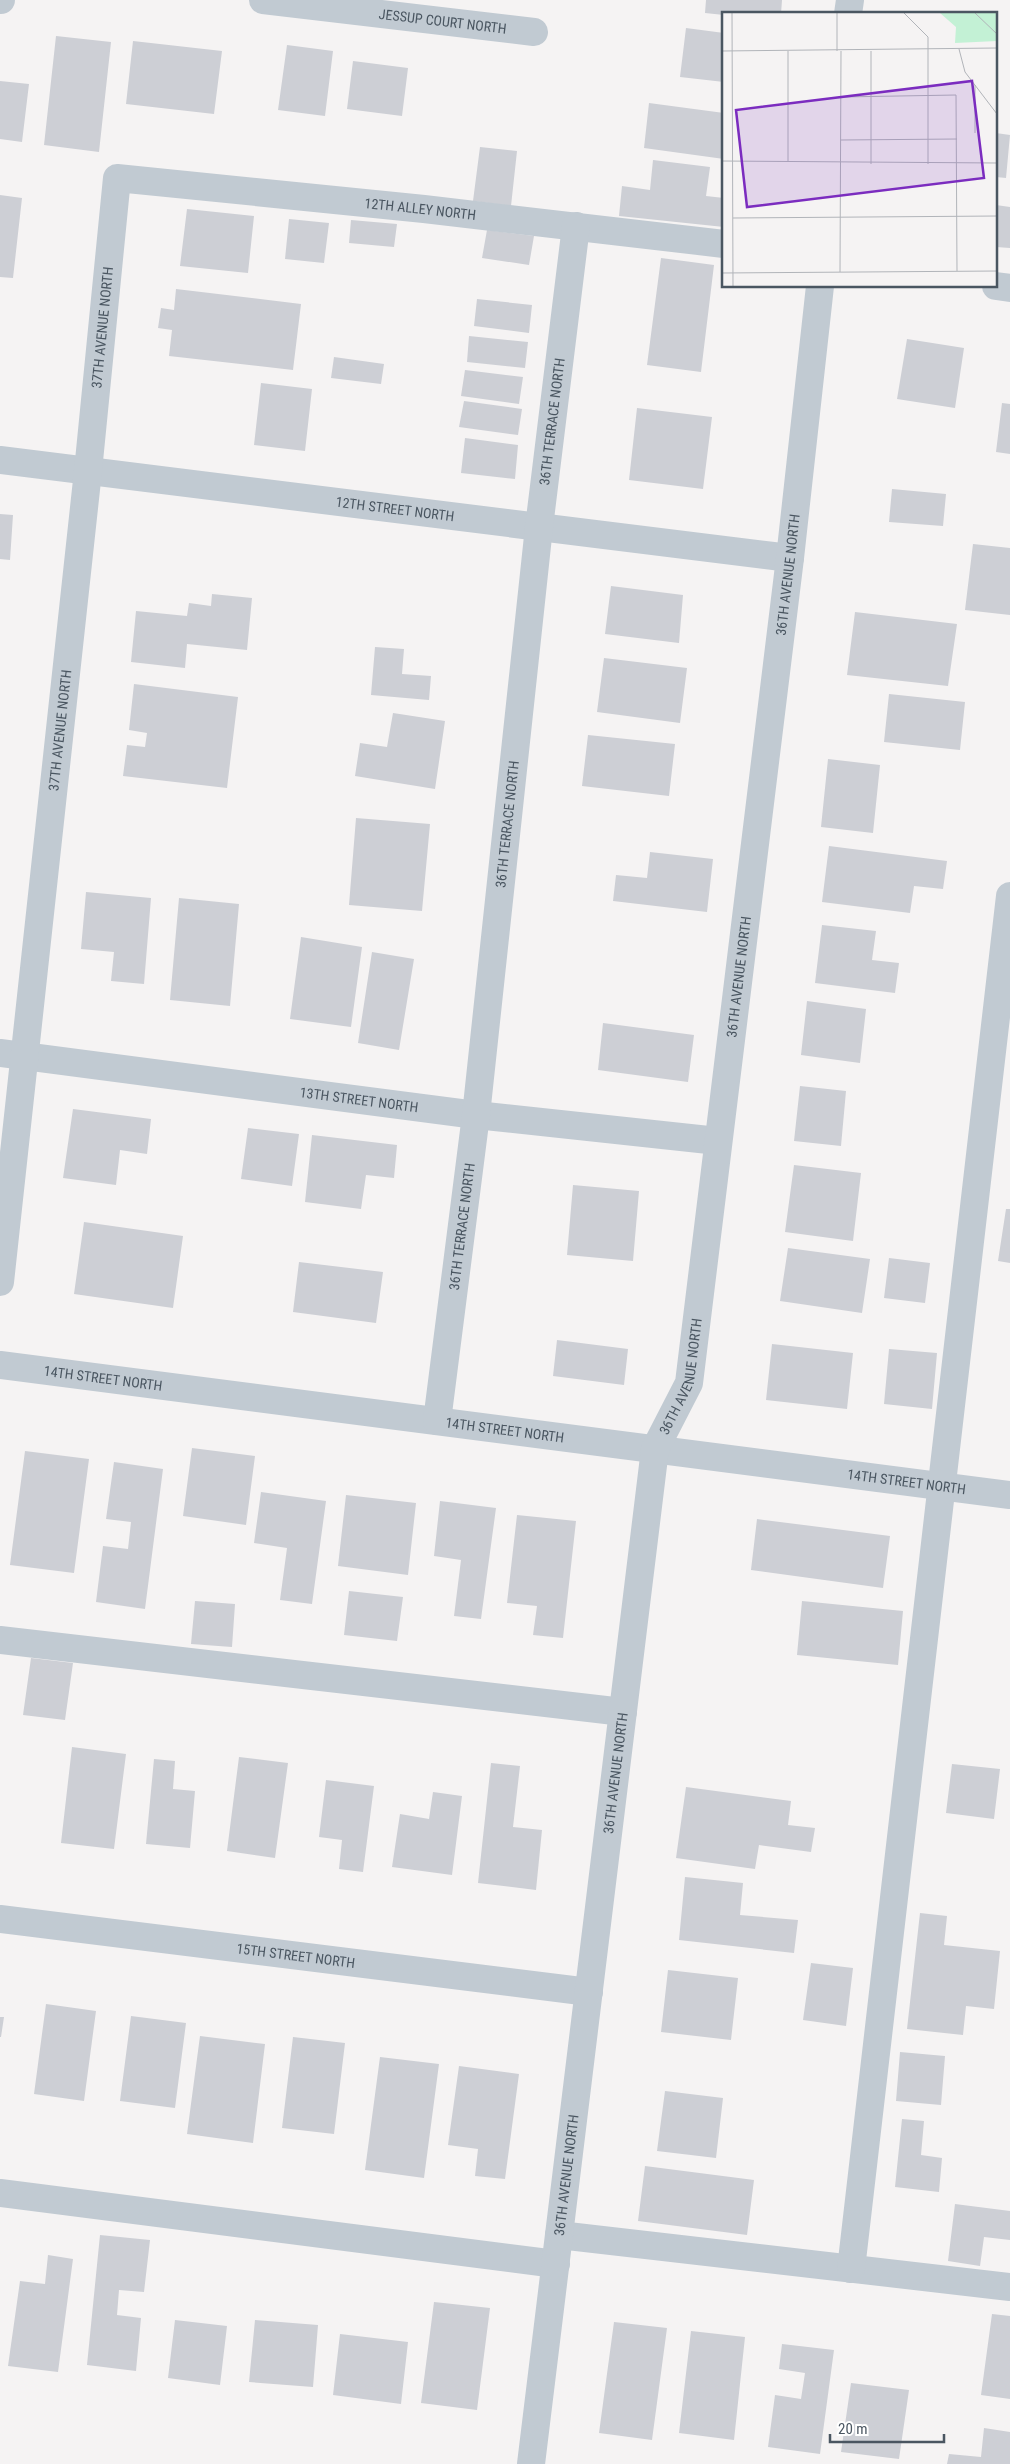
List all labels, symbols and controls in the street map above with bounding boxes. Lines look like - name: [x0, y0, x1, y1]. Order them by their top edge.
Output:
- street label: JESSUP COURT NORTH: [378, 6, 507, 37]
- inset map: [722, 12, 998, 288]
- street label: 12TH ALLEY NORTH: [364, 195, 477, 223]
- street label: 37TH AVENUE NORTH: [88, 266, 116, 389]
- street label: 36TH TERRACE NORTH: [536, 357, 568, 486]
- street label: 12TH STREET NORTH: [335, 494, 455, 524]
- street label: 36TH AVENUE NORTH: [773, 513, 803, 636]
- street label: 37TH AVENUE NORTH: [45, 669, 74, 792]
- street label: 36TH TERRACE NORTH: [492, 760, 522, 889]
- street label: 36TH AVENUE NORTH: [723, 915, 754, 1038]
- street label: 13TH STREET NORTH: [299, 1084, 419, 1115]
- street label: 36TH TERRACE NORTH: [446, 1162, 478, 1291]
- street label: 36TH AVENUE NORTH: [656, 1317, 705, 1437]
- street label: 14TH STREET NORTH: [43, 1363, 163, 1394]
- street label: 14TH STREET NORTH: [445, 1414, 565, 1446]
- street label: 14TH STREET NORTH: [846, 1466, 967, 1497]
- street label: 36TH AVENUE NORTH: [600, 1712, 631, 1835]
- street label: 15TH STREET NORTH: [236, 1940, 356, 1971]
- street label: 36TH AVENUE NORTH: [551, 2114, 582, 2237]
- scale bar: [830, 2412, 944, 2444]
- text: 20 m: [838, 2420, 868, 2438]

